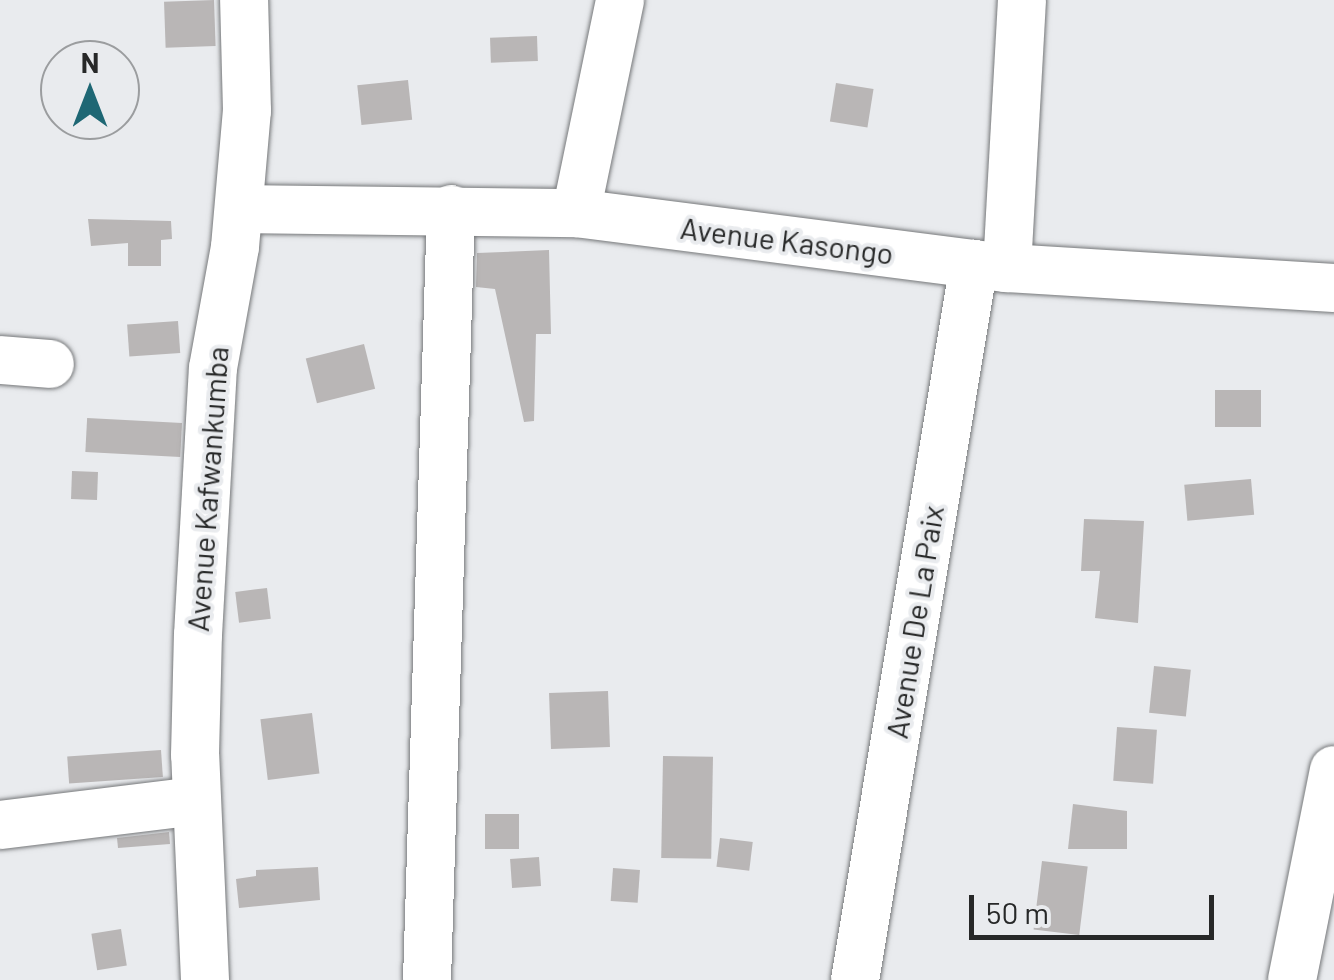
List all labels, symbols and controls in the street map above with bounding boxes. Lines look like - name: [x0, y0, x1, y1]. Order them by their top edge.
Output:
- north arrow: [40, 40, 140, 140]
- text: N: [81, 45, 99, 79]
- street label: Avenue Kasongo: [678, 209, 896, 271]
- street label: Avenue Kafwankumba: [179, 345, 235, 633]
- street label: Avenue De La Paix: [878, 503, 950, 741]
- scale bar: [974, 875, 1219, 937]
- text: 50 m: [986, 894, 1049, 930]

